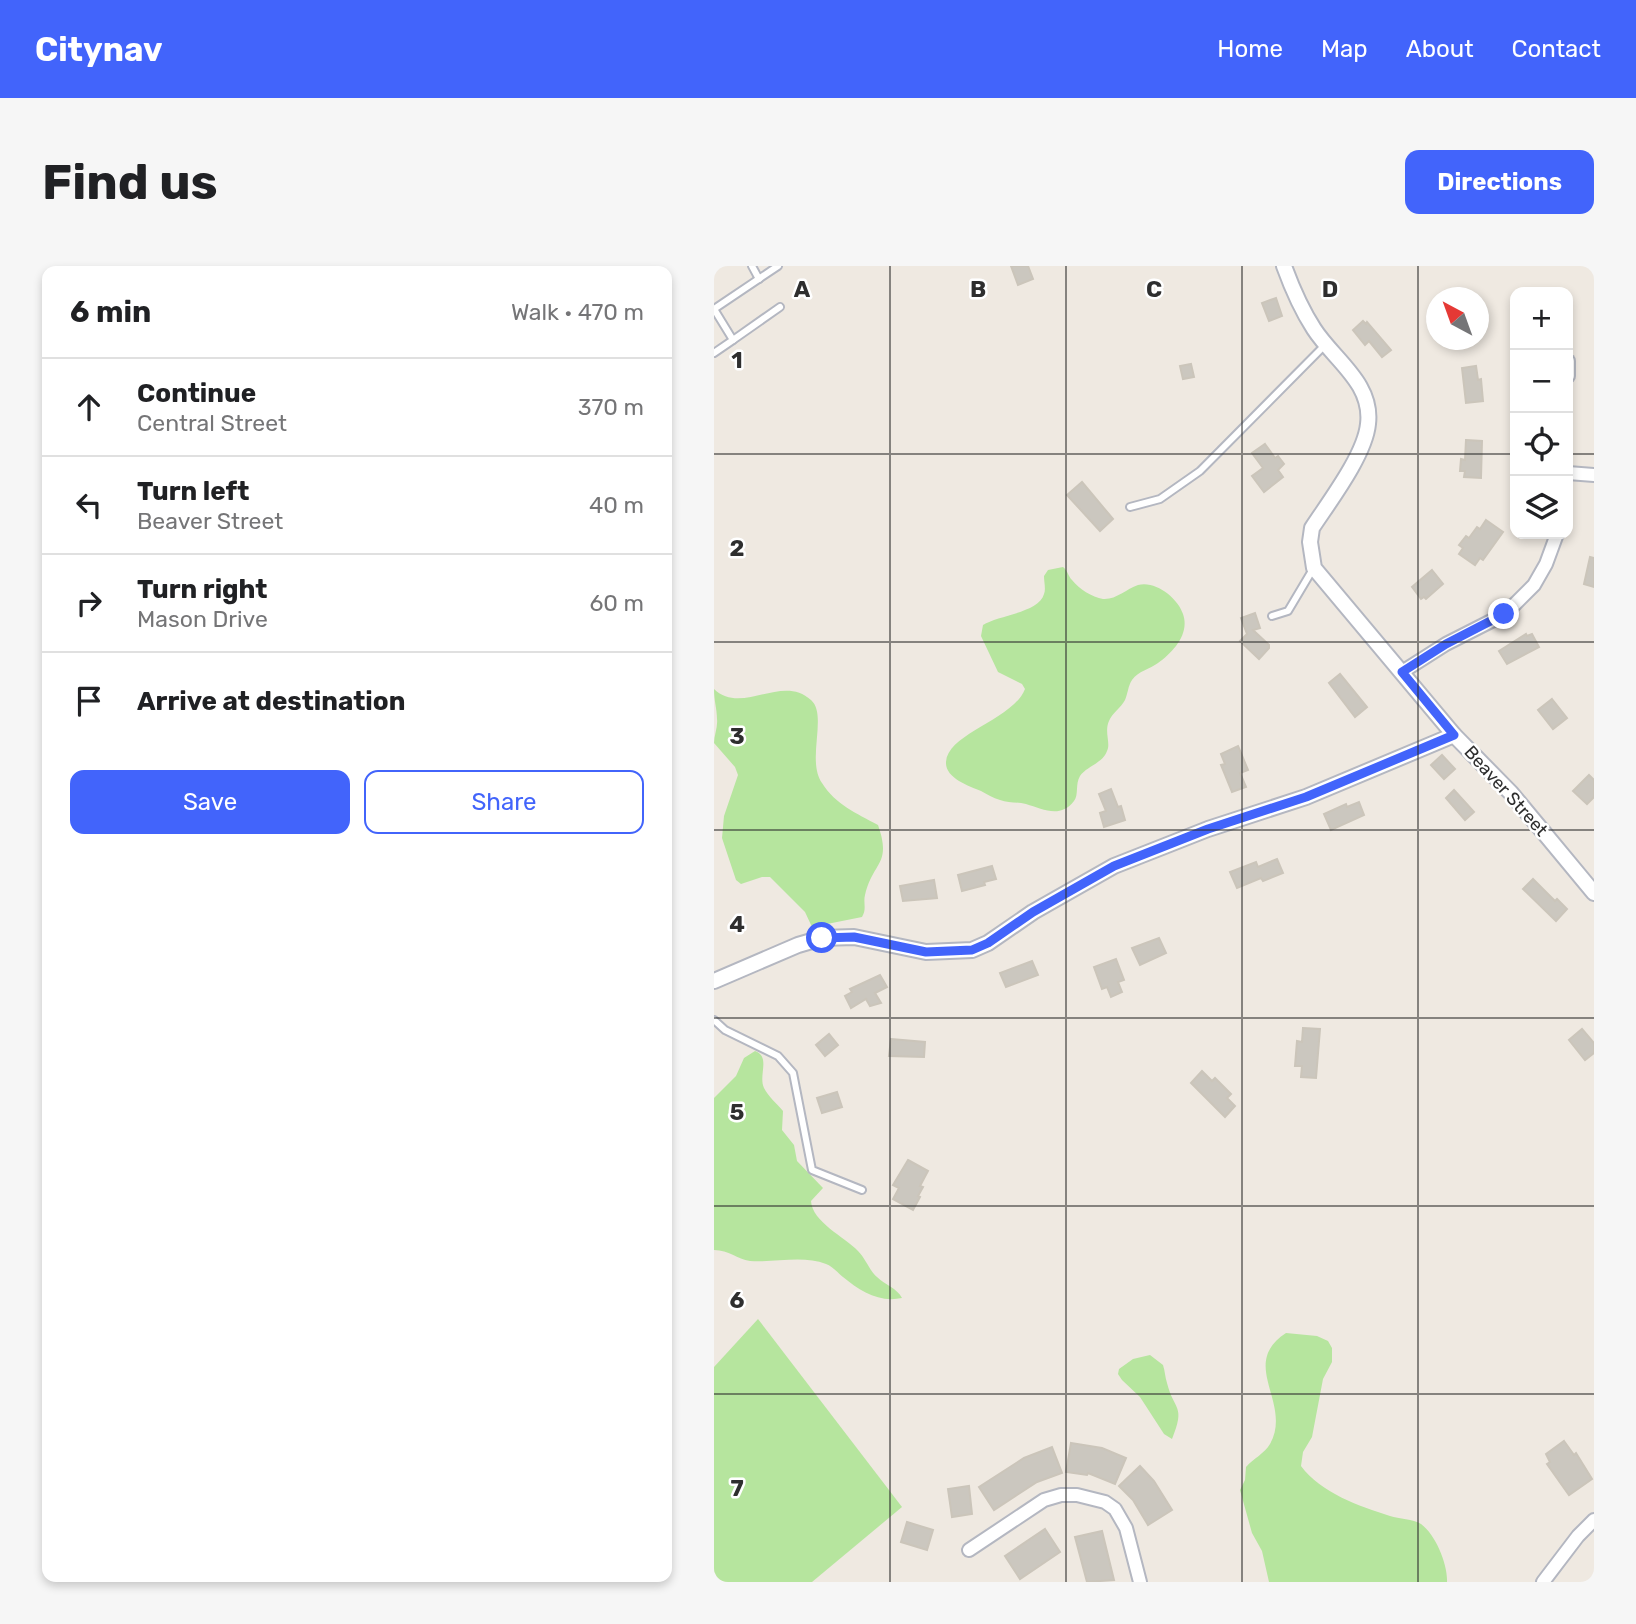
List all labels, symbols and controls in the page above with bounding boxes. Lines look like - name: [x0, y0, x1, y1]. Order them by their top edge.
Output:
- text: Citynav: [35, 30, 163, 69]
- text: Home: [1217, 35, 1283, 63]
- text: Map: [1321, 35, 1368, 63]
- text: About: [1406, 35, 1474, 63]
- text: Contact: [1512, 35, 1601, 63]
- button: Directions: [1405, 150, 1594, 214]
- text: Find us: [42, 153, 218, 211]
- text: A: [794, 275, 811, 303]
- text: B: [970, 275, 986, 303]
- text: C: [1146, 275, 1162, 303]
- text: D: [1322, 275, 1338, 303]
- north arrow: [1426, 287, 1489, 350]
- map controls: [1510, 287, 1573, 539]
- button: +: [1510, 287, 1573, 350]
- text: 6 min: [70, 294, 151, 330]
- text: Walk · 470 m: [511, 298, 644, 326]
- text: 1: [731, 346, 743, 374]
- button: −: [1510, 350, 1573, 413]
- text: Continue: [137, 378, 256, 409]
- icon: ahead: [70, 388, 108, 426]
- text: 370 m: [578, 393, 644, 421]
- text: Central Street: [137, 409, 287, 437]
- button: locate: [1510, 413, 1573, 476]
- text: Turn left: [137, 476, 249, 507]
- button: layers: [1510, 476, 1573, 539]
- icon: left: [70, 486, 108, 524]
- text: 40 m: [589, 491, 644, 519]
- text: Beaver Street: [137, 507, 283, 535]
- text: 2: [730, 534, 744, 562]
- text: Turn right: [137, 574, 267, 605]
- icon: right: [70, 584, 108, 622]
- text: 60 m: [589, 589, 644, 617]
- route end: [1488, 598, 1519, 629]
- text: Mason Drive: [137, 605, 268, 633]
- icon: arrive: [70, 682, 108, 720]
- text: Arrive at destination: [137, 686, 405, 717]
- text: 3: [729, 722, 745, 750]
- street label: Beaver Street: [1460, 741, 1552, 841]
- button: Save: [70, 770, 350, 834]
- button: Share: [364, 770, 644, 834]
- text: 4: [729, 910, 745, 938]
- route start: [806, 922, 837, 953]
- text: 5: [730, 1098, 745, 1126]
- text: 6: [730, 1286, 745, 1314]
- text: 7: [730, 1474, 744, 1502]

